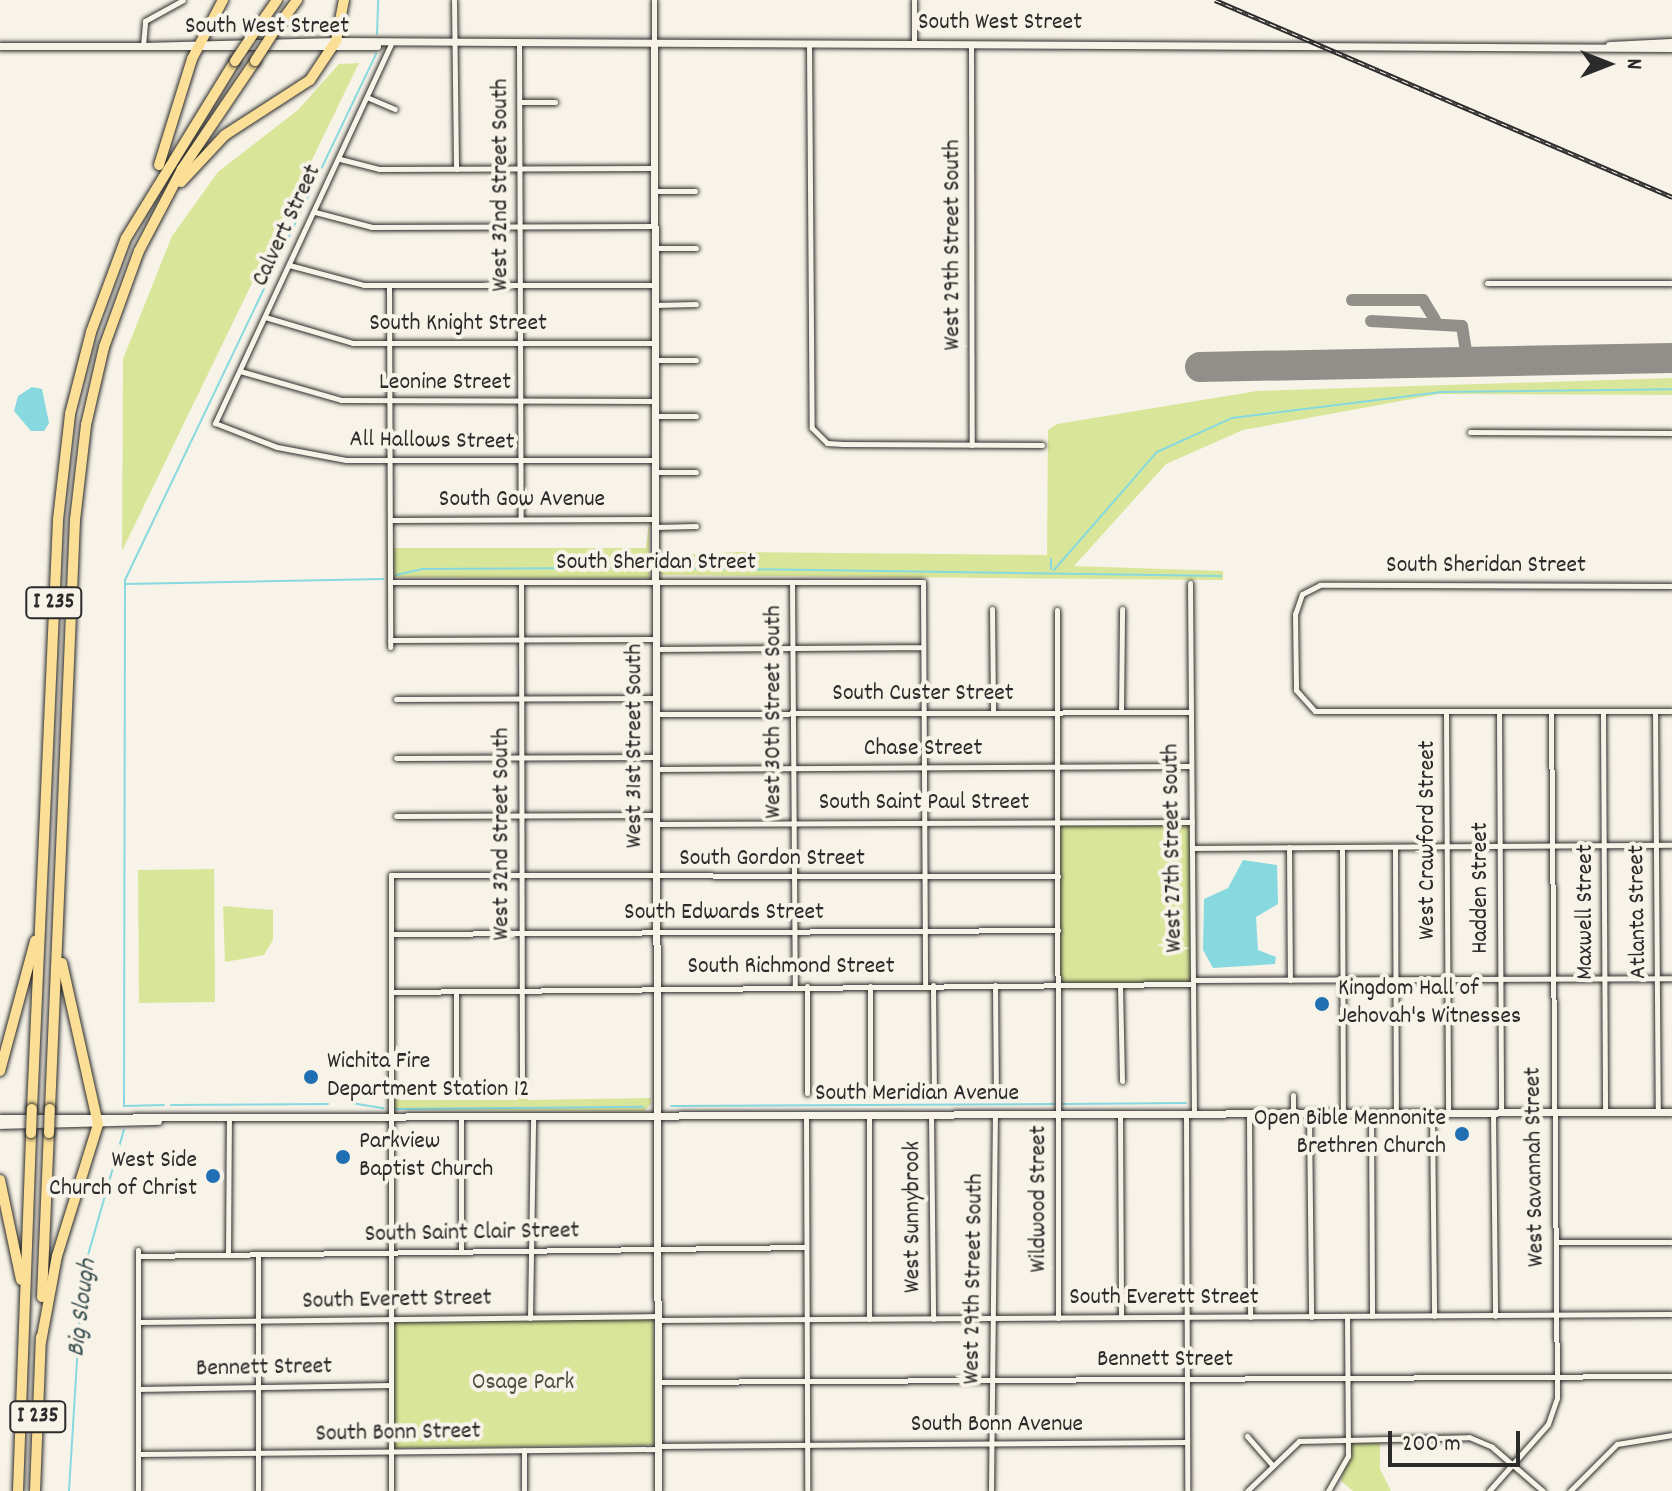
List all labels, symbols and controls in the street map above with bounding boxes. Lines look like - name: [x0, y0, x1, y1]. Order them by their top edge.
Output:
- street label: South West Street: [918, 10, 1082, 38]
- street label: South West Street: [185, 14, 349, 42]
- north arrow: [1568, 24, 1648, 104]
- text: N: [1617, 59, 1648, 69]
- street label: West 32nd Street South: [488, 78, 516, 292]
- street label: West 29th Street South: [940, 140, 968, 350]
- street label: Calvert Street: [247, 161, 329, 291]
- street label: South Knight Street: [369, 311, 547, 339]
- street label: Leonine Street: [379, 370, 511, 398]
- street label: All Hallows Street: [349, 426, 515, 458]
- street label: South Gow Avenue: [439, 487, 605, 515]
- street label: South Sheridan Street: [556, 550, 756, 578]
- street label: South Sheridan Street: [1386, 553, 1586, 581]
- road number: I 235: [24, 585, 84, 621]
- street label: West 30th Street South: [761, 605, 789, 819]
- street label: West 31st Street South: [622, 644, 650, 848]
- street label: South Custer Street: [832, 681, 1014, 709]
- street label: West 32nd Street South: [489, 727, 517, 941]
- street label: Chase Street: [864, 736, 982, 764]
- street label: West Crawford Street: [1415, 740, 1443, 940]
- street label: West 27th Street South: [1158, 743, 1190, 953]
- street label: South Saint Paul Street: [819, 790, 1029, 818]
- street label: Hadden Street: [1468, 822, 1496, 954]
- street label: Maxwell Street: [1573, 844, 1601, 980]
- street label: Atlanta Street: [1623, 845, 1655, 979]
- street label: South Gordon Street: [679, 846, 865, 874]
- street label: South Edwards Street: [624, 900, 824, 928]
- street label: South Richmond Street: [688, 954, 894, 982]
- place label: Kingdom Hall of Jehovah's Witnesses: [1338, 976, 1521, 1032]
- marker: Kingdom Hall of Jehovah's Witnesses: [1313, 995, 1331, 1013]
- place label: Wichita Fire Department Station 12: [327, 1049, 529, 1105]
- street label: West Savannah Street: [1520, 1067, 1552, 1267]
- marker: Wichita Fire Department Station 12: [302, 1068, 320, 1086]
- street label: South Meridian Avenue: [815, 1081, 1019, 1109]
- place label: Open Bible Mennonite Brethren Church: [1254, 1106, 1446, 1162]
- street label: Wildwood Street: [1026, 1125, 1054, 1273]
- marker: Open Bible Mennonite Brethren Church: [1453, 1125, 1471, 1143]
- place label: Parkview Baptist Church: [359, 1129, 493, 1185]
- street label: West Sunnybrook: [900, 1141, 928, 1293]
- place label: West Side Church of Christ: [49, 1148, 197, 1204]
- marker: Parkview Baptist Church: [334, 1148, 352, 1166]
- marker: West Side Church of Christ: [204, 1167, 222, 1185]
- street label: West 29th Street South: [959, 1173, 991, 1385]
- street label: South Saint Clair Street: [364, 1218, 580, 1250]
- water label: Big Slough: [62, 1257, 104, 1359]
- street label: South Everett Street: [302, 1285, 492, 1317]
- street label: South Everett Street: [1069, 1285, 1259, 1313]
- street label: Bennett Street: [1097, 1347, 1233, 1375]
- street label: Bennett Street: [196, 1353, 332, 1385]
- park label: Osage Park: [472, 1370, 574, 1398]
- road number: I 235: [8, 1399, 68, 1435]
- street label: South Bonn Avenue: [911, 1412, 1083, 1440]
- scale bar: [1392, 1415, 1524, 1465]
- street label: South Bonn Street: [315, 1418, 481, 1450]
- text: 200 m: [1402, 1428, 1461, 1462]

